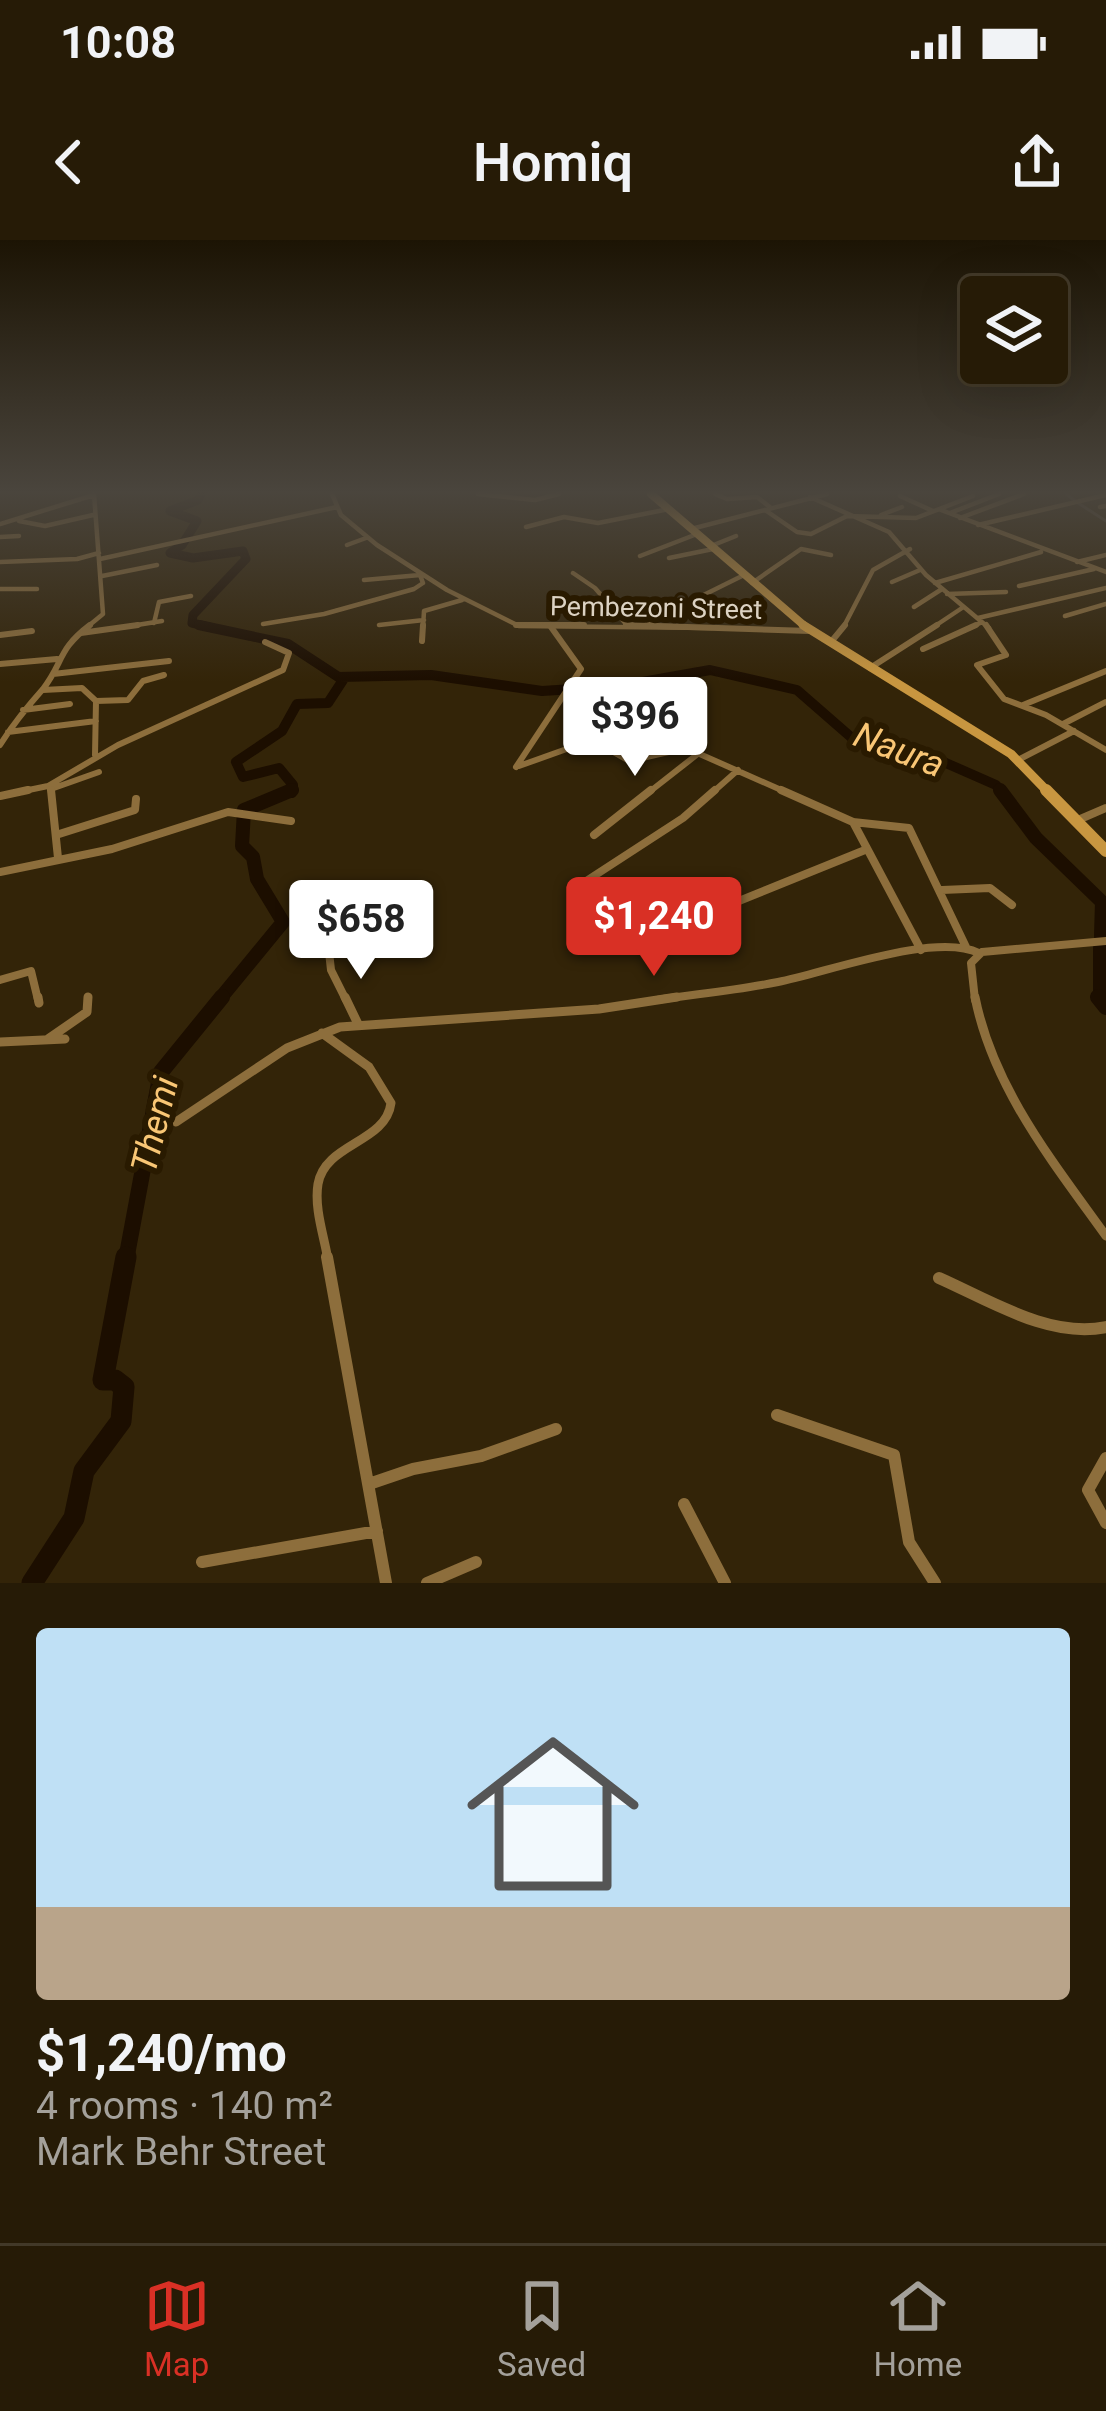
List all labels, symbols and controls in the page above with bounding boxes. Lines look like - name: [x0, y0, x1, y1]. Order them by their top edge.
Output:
- text: 10:08: [60, 16, 176, 69]
- icon: back: [36, 129, 102, 195]
- icon: share: [1004, 129, 1070, 195]
- text: Homiq: [473, 131, 633, 194]
- map controls: [960, 276, 1068, 384]
- button: layers: [960, 276, 1068, 384]
- street label: Pembezoni Street: [550, 590, 762, 626]
- pin: $396: [564, 677, 706, 779]
- text: $396: [590, 693, 680, 739]
- water label: Naura: [848, 714, 950, 786]
- pin: $1,240: [556, 877, 752, 979]
- pin: $658: [290, 880, 432, 982]
- text: $1,240: [593, 893, 715, 939]
- text: $658: [316, 896, 406, 942]
- water label: Themi: [123, 1072, 187, 1177]
- icon: home: [445, 1706, 661, 1922]
- text: $1,240/mo: [36, 2024, 287, 2083]
- text: 4 rooms · 140 m²: [36, 2083, 333, 2129]
- text: Mark Behr Street: [36, 2129, 326, 2175]
- tab: Map: [144, 2273, 210, 2384]
- tab: Saved: [497, 2273, 586, 2384]
- tab: Home: [874, 2273, 962, 2384]

